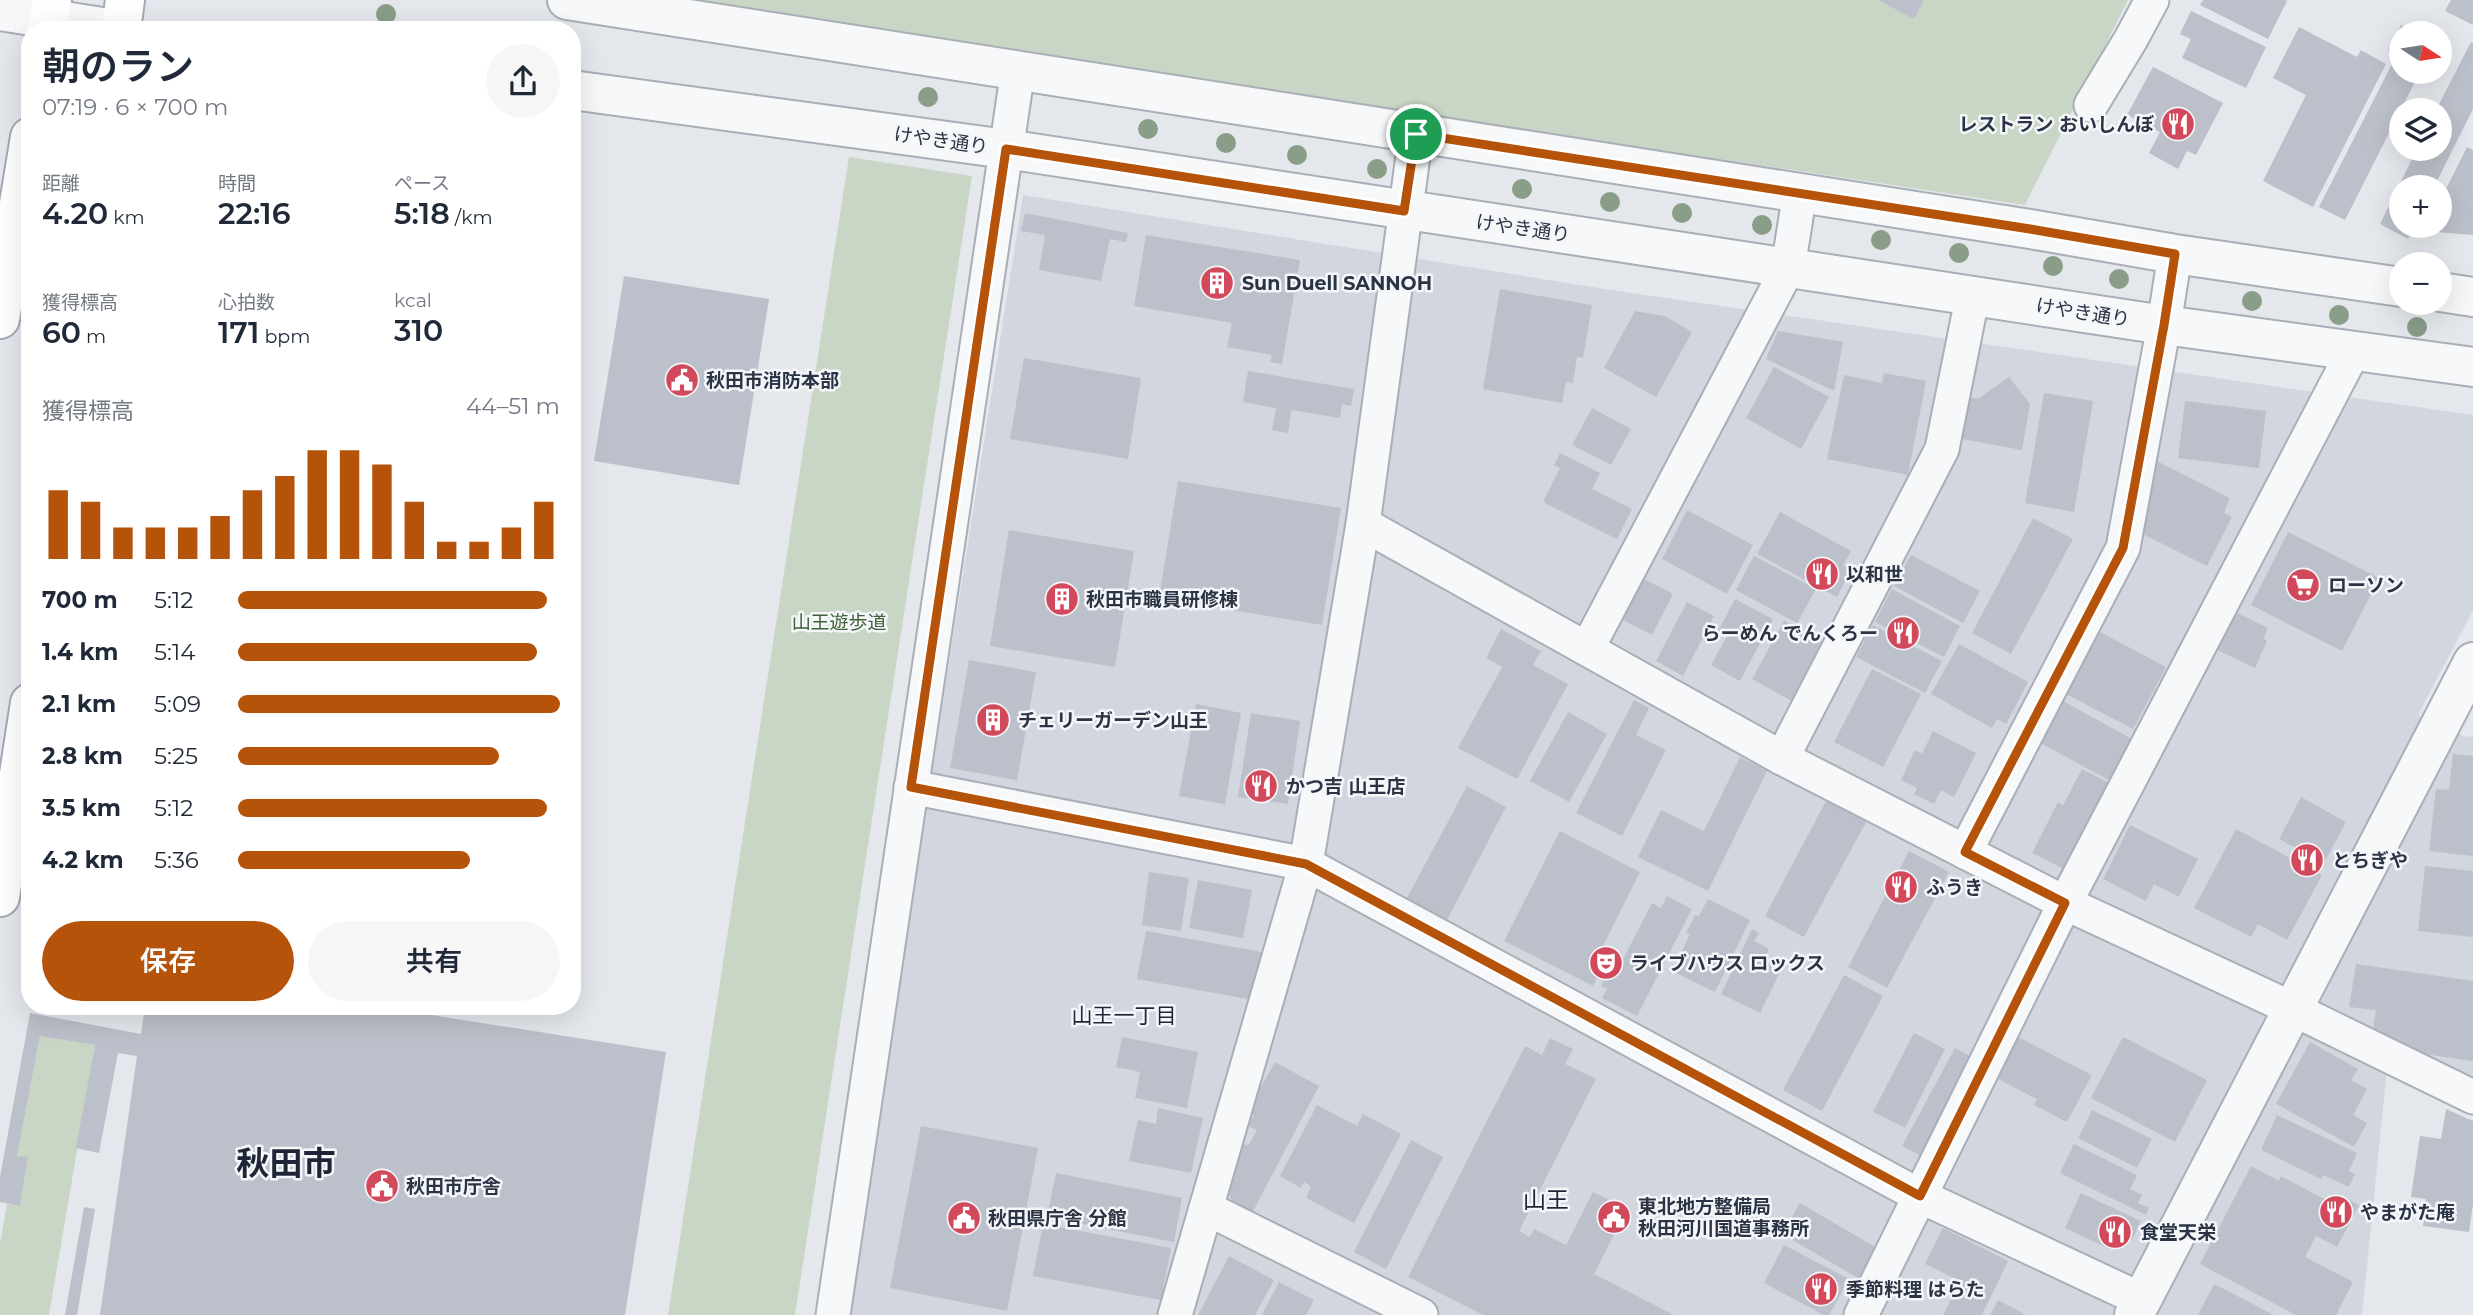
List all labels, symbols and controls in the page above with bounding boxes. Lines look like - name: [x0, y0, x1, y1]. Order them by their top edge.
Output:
- north arrow: [2389, 21, 2452, 84]
- map controls: [2389, 21, 2452, 315]
- text: 朝のラン: [42, 43, 194, 90]
- button: share: [486, 44, 560, 118]
- text: 07:19 · 6 × 700 m: [42, 93, 228, 121]
- button: layers: [2389, 98, 2452, 161]
- pin: [1386, 104, 1446, 164]
- restaurant icon: レストラン おいしんぼ: [2159, 105, 2197, 143]
- place label: レストラン おいしんぼ: [1959, 113, 2154, 136]
- icon: arrive: [1397, 115, 1435, 153]
- street label: けやき通り: [892, 122, 990, 158]
- text: 距離: [42, 172, 80, 195]
- text: 時間: [218, 172, 256, 195]
- text: ペース: [394, 172, 450, 195]
- button: +: [2389, 175, 2452, 238]
- text: 4.20: [42, 195, 108, 232]
- text: 22:16: [218, 195, 290, 232]
- text: 5:18: [394, 195, 450, 232]
- text: km: [108, 206, 145, 229]
- text: /km: [450, 206, 493, 229]
- street label: けやき通り: [1474, 210, 1572, 246]
- button: −: [2389, 252, 2452, 315]
- building icon: Sun Duell SANNOH: [1198, 264, 1236, 302]
- place label: Sun Duell SANNOH: [1242, 272, 1432, 295]
- text: kcal: [394, 289, 432, 312]
- text: 獲得標高: [42, 291, 118, 314]
- text: 心拍数: [218, 291, 275, 314]
- street label: けやき通り: [2034, 294, 2132, 331]
- text: 310: [394, 312, 443, 349]
- text: 60: [42, 314, 81, 351]
- text: 171: [218, 314, 259, 351]
- text: m: [81, 325, 106, 348]
- text: bpm: [259, 325, 310, 348]
- public building icon: 秋田市消防本部: [663, 361, 701, 399]
- place label: 秋田市消防本部: [706, 369, 839, 392]
- text: 44–51 m: [466, 392, 560, 420]
- text: 獲得標高: [42, 397, 134, 425]
- restaurant icon: 以和世: [1803, 555, 1841, 593]
- place label: 以和世: [1846, 563, 1903, 586]
- supermarket icon: ローソン: [2284, 566, 2322, 604]
- place label: ローソン: [2328, 574, 2404, 597]
- building icon: 秋田市職員研修棟: [1043, 580, 1081, 618]
- text: 700 m: [42, 586, 118, 614]
- text: 5:12: [154, 586, 193, 614]
- place label: 秋田市職員研修棟: [1086, 588, 1238, 611]
- park label: 山王遊歩道: [791, 611, 887, 634]
- restaurant icon: らーめん でんくろー: [1884, 614, 1922, 652]
- place label: らーめん でんくろー: [1702, 622, 1878, 645]
- text: 1.4 km: [42, 638, 119, 666]
- text: 5:14: [154, 638, 195, 666]
- text: 2.1 km: [42, 690, 116, 718]
- text: 5:09: [154, 690, 201, 718]
- building icon: チェリーガーデン山王: [974, 701, 1012, 739]
- place label: チェリーガーデン山王: [1018, 709, 1208, 732]
- text: 2.8 km: [42, 742, 123, 770]
- text: 5:25: [154, 742, 198, 770]
- restaurant icon: かつ吉 山王店: [1242, 767, 1280, 805]
- place label: かつ吉 山王店: [1286, 775, 1405, 798]
- text: 3.5 km: [42, 794, 121, 822]
- text: 5:12: [154, 794, 193, 822]
- restaurant icon: とちぎや: [2288, 841, 2326, 879]
- text: 4.2 km: [42, 846, 124, 874]
- text: 5:36: [154, 846, 199, 874]
- place label: とちぎや: [2332, 849, 2408, 872]
- restaurant icon: ふうき: [1882, 868, 1920, 906]
- place label: ふうき: [1926, 876, 1983, 899]
- button: 保存: [42, 921, 294, 1001]
- button: 共有: [308, 921, 560, 1001]
- theatre icon: ライブハウス ロックス: [1587, 944, 1625, 982]
- place label: ライブハウス ロックス: [1630, 952, 1825, 975]
- district label: 山王一丁目: [1072, 1003, 1177, 1028]
- district label: 秋田市: [237, 1143, 336, 1183]
- public building icon: 秋田市庁舎: [363, 1167, 401, 1205]
- place label: 秋田市庁舎: [406, 1175, 501, 1198]
- district label: 山王: [1523, 1186, 1569, 1214]
- restaurant icon: やまがた庵: [2317, 1193, 2355, 1231]
- place label: 東北地方整備局 秋田河川国道事務所: [1638, 1195, 1809, 1240]
- public building icon: 東北地方整備局 秋田河川国道事務所: [1595, 1198, 1633, 1236]
- public building icon: 秋田県庁舎 分館: [945, 1199, 983, 1237]
- place label: やまがた庵: [2360, 1201, 2455, 1224]
- place label: 秋田県庁舎 分館: [988, 1207, 1126, 1230]
- restaurant icon: 食堂天栄: [2096, 1213, 2134, 1251]
- place label: 食堂天栄: [2140, 1221, 2216, 1244]
- restaurant icon: 季節料理 はらた: [1802, 1270, 1840, 1308]
- place label: 季節料理 はらた: [1846, 1278, 1984, 1301]

